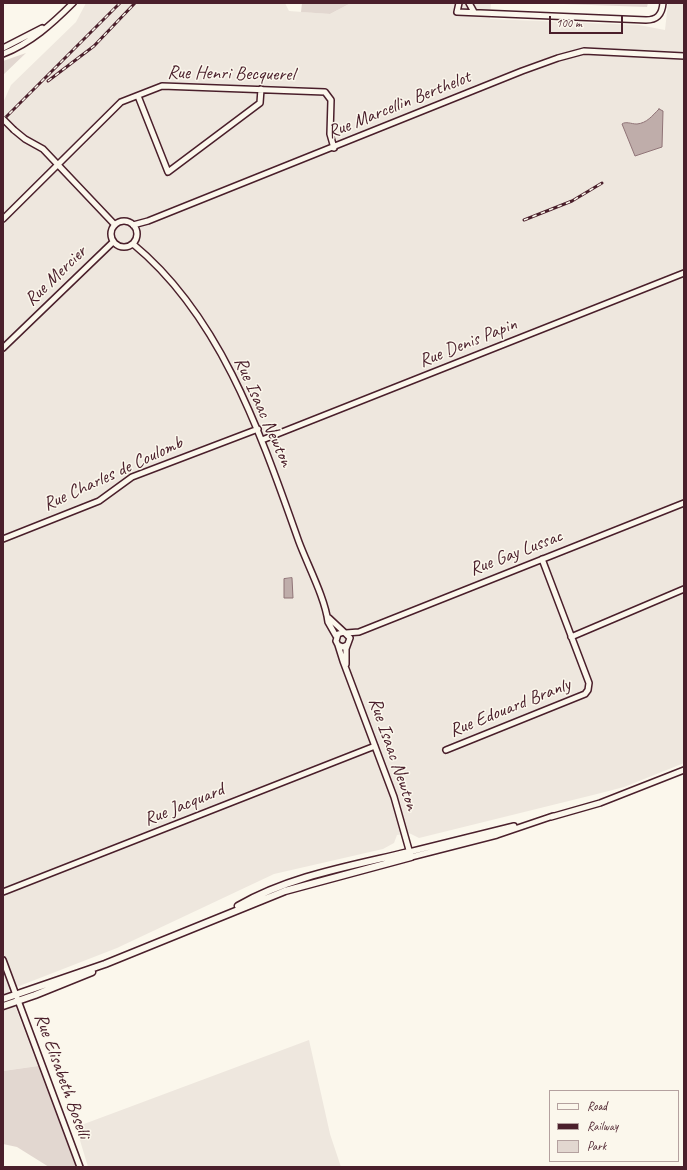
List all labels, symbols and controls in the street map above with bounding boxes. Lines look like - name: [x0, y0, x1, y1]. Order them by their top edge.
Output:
- scale bar: [551, 8, 625, 34]
- text: 100 m: [556, 15, 582, 31]
- street label: Rue Henri Becquerel: [167, 61, 295, 87]
- street label: Rue Marcellin Berthelot: [324, 66, 474, 144]
- street label: Rue Mercier: [20, 241, 92, 311]
- street label: Rue Denis Papin: [416, 313, 520, 373]
- street label: Rue Isaac Newton: [229, 354, 297, 470]
- street label: Rue Charles de Coulomb: [39, 432, 187, 516]
- street label: Rue Gay Lussac: [466, 525, 566, 581]
- street label: Rue Edouard Branly: [446, 673, 574, 743]
- street label: Rue Isaac Newton: [363, 695, 423, 813]
- street label: Rue Jacquard: [141, 779, 227, 831]
- street label: Rue Elisabeth Boselli: [29, 1010, 95, 1142]
- legend: [549, 1090, 679, 1162]
- text: Road: [587, 1098, 607, 1114]
- text: Railway: [587, 1118, 618, 1134]
- text: Park: [587, 1138, 606, 1154]

